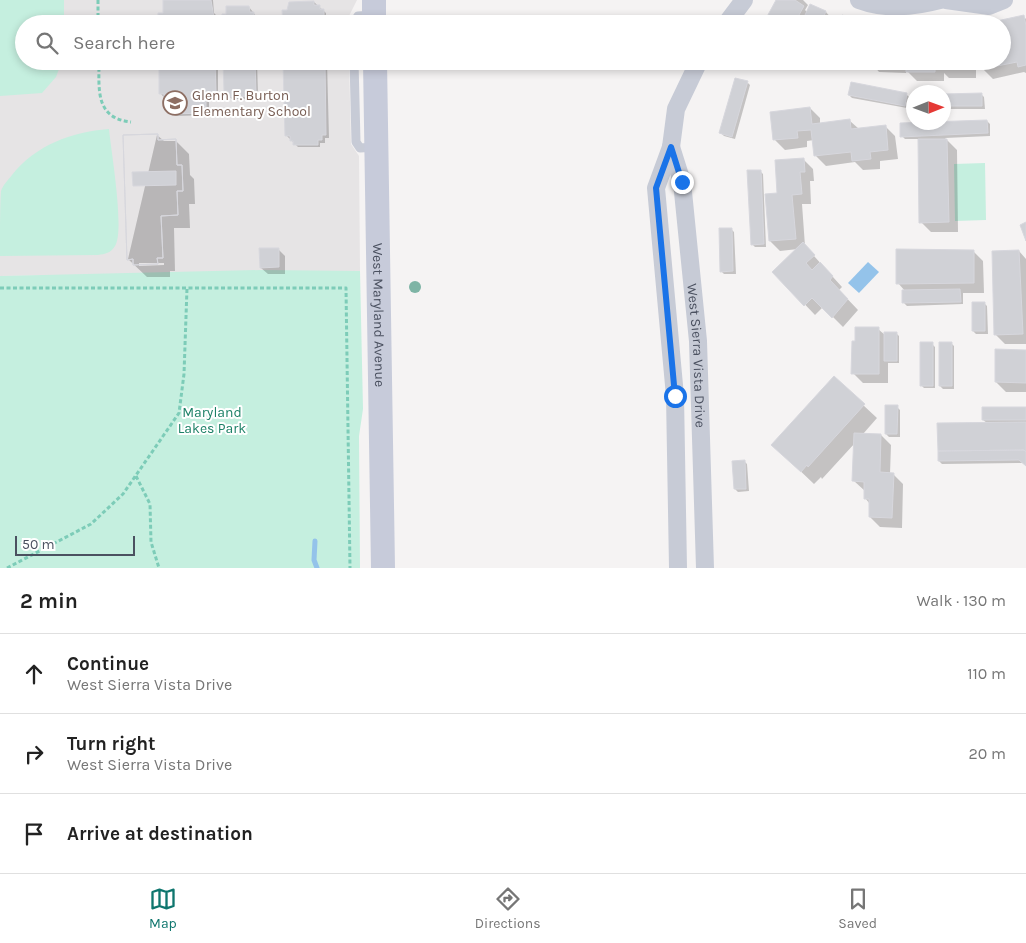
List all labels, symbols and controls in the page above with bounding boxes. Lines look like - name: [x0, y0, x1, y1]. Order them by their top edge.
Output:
- search box: [15, 15, 1011, 70]
- icon: search: [33, 29, 61, 57]
- text: Search here: [73, 32, 175, 54]
- north arrow: [906, 85, 951, 130]
- place label: Glenn F. Burton Elementary School: [192, 87, 311, 120]
- school or university icon: Glenn F. Burton Elementary School: [162, 90, 188, 116]
- route end: [671, 171, 694, 194]
- street label: West Maryland Avenue: [369, 243, 389, 387]
- street label: West Sierra Vista Drive: [684, 283, 709, 428]
- route start: [664, 385, 687, 408]
- park label: Maryland Lakes Park: [178, 404, 246, 437]
- scale bar: [15, 533, 135, 556]
- text: 50 m: [22, 536, 55, 553]
- text: 2 min: [20, 589, 78, 613]
- text: Walk · 130 m: [916, 591, 1006, 610]
- text: Continue: [67, 653, 149, 675]
- icon: ahead: [20, 660, 48, 688]
- text: 110 m: [967, 664, 1006, 683]
- text: West Sierra Vista Drive: [67, 675, 232, 694]
- text: Turn right: [67, 733, 156, 755]
- icon: right: [20, 740, 48, 768]
- text: 20 m: [968, 744, 1006, 763]
- text: West Sierra Vista Drive: [67, 755, 232, 774]
- icon: arrive: [20, 820, 48, 848]
- text: Arrive at destination: [67, 823, 253, 845]
- tab: Map: [149, 885, 177, 932]
- tab: Directions: [475, 885, 541, 932]
- tab: Saved: [838, 885, 877, 932]

